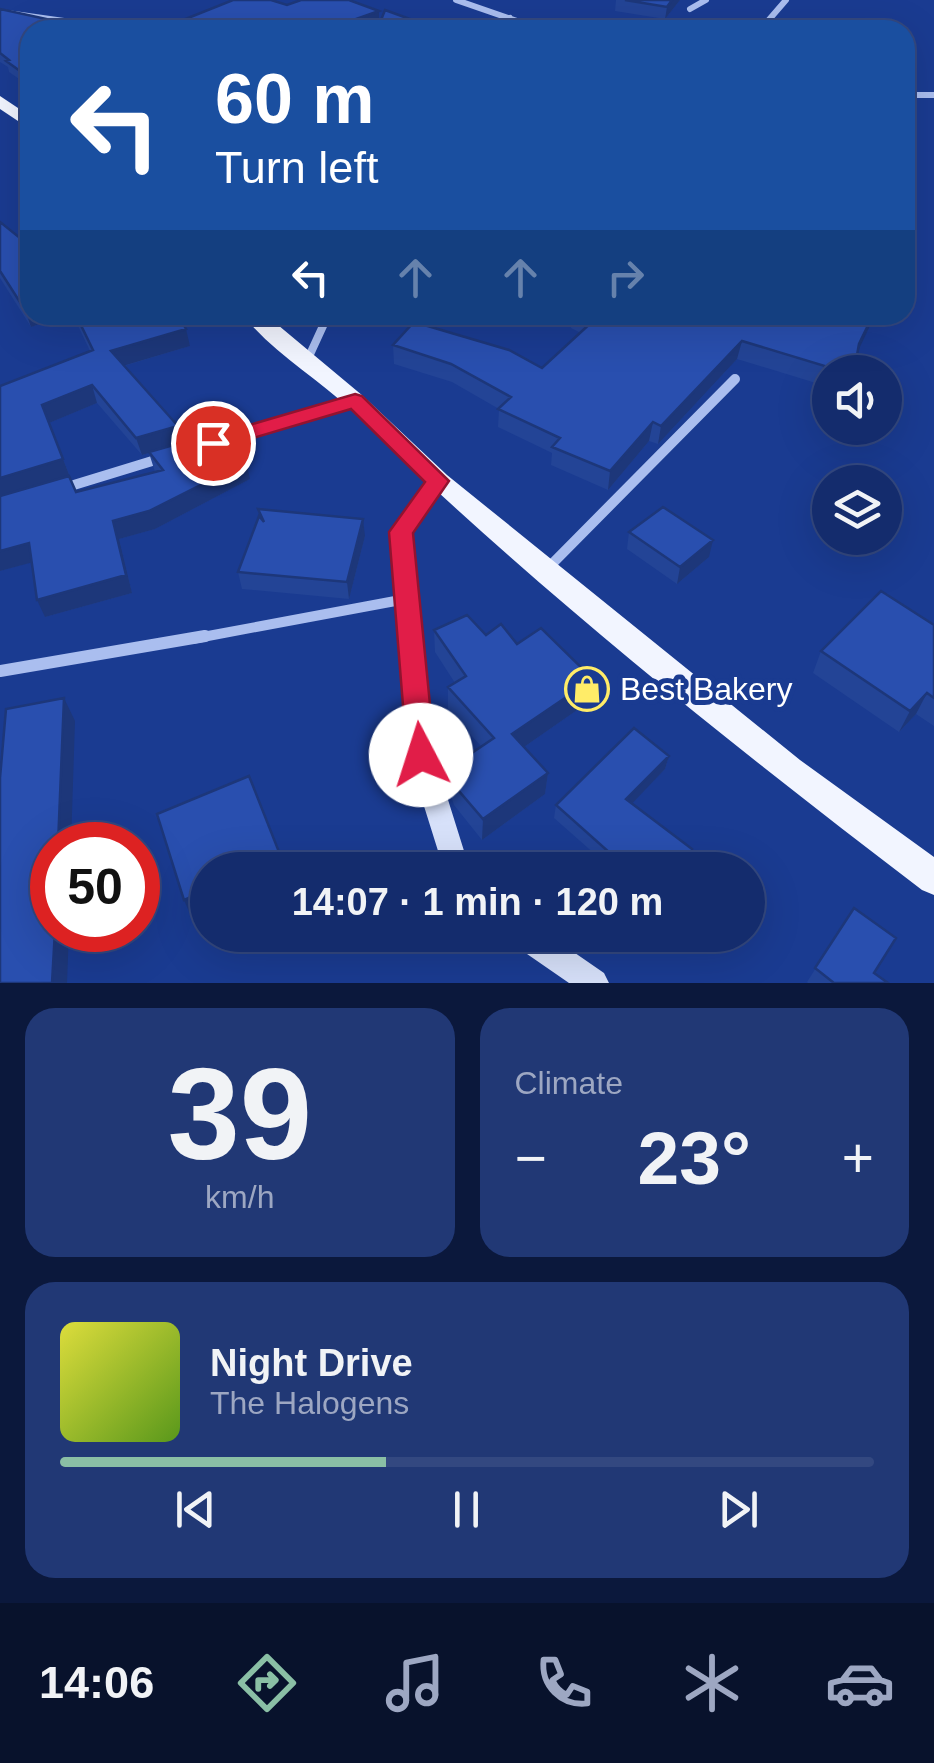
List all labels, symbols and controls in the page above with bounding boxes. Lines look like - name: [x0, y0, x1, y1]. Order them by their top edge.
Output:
- icon: left: [50, 60, 180, 190]
- text: 60 m: [215, 60, 375, 138]
- text: Turn left: [215, 142, 378, 193]
- icon: left: [283, 250, 338, 305]
- icon: ahead: [388, 250, 443, 305]
- icon: ahead: [493, 250, 548, 305]
- icon: right: [598, 250, 653, 305]
- map controls: [812, 355, 902, 555]
- button: sound: [812, 355, 902, 445]
- pin: [171, 401, 256, 486]
- icon: arrive: [186, 416, 241, 471]
- button: layers: [812, 465, 902, 555]
- shop icon: Best Bakery: [564, 666, 610, 712]
- place label: Best Bakery: [620, 671, 793, 707]
- position arrow: [369, 703, 473, 807]
- speed limit sign: 50: [30, 822, 160, 952]
- text: 14:07 · 1 min · 120 m: [292, 881, 663, 923]
- text: 39: [167, 1041, 312, 1187]
- text: Climate: [515, 1065, 623, 1101]
- text: 23°: [638, 1116, 751, 1200]
- text: −: [515, 1127, 547, 1189]
- text: +: [842, 1127, 874, 1189]
- text: km/h: [205, 1179, 274, 1215]
- text: Night Drive: [210, 1342, 413, 1384]
- text: The Halogens: [210, 1385, 409, 1421]
- icon: previous: [168, 1482, 223, 1537]
- icon: pause: [439, 1482, 494, 1537]
- icon: next: [711, 1482, 766, 1537]
- icon: directions: [232, 1648, 302, 1718]
- icon: music: [380, 1648, 450, 1718]
- icon: phone: [529, 1648, 599, 1718]
- icon: climate: [677, 1648, 747, 1718]
- icon: car: [825, 1648, 895, 1718]
- text: 14:06: [39, 1657, 154, 1708]

